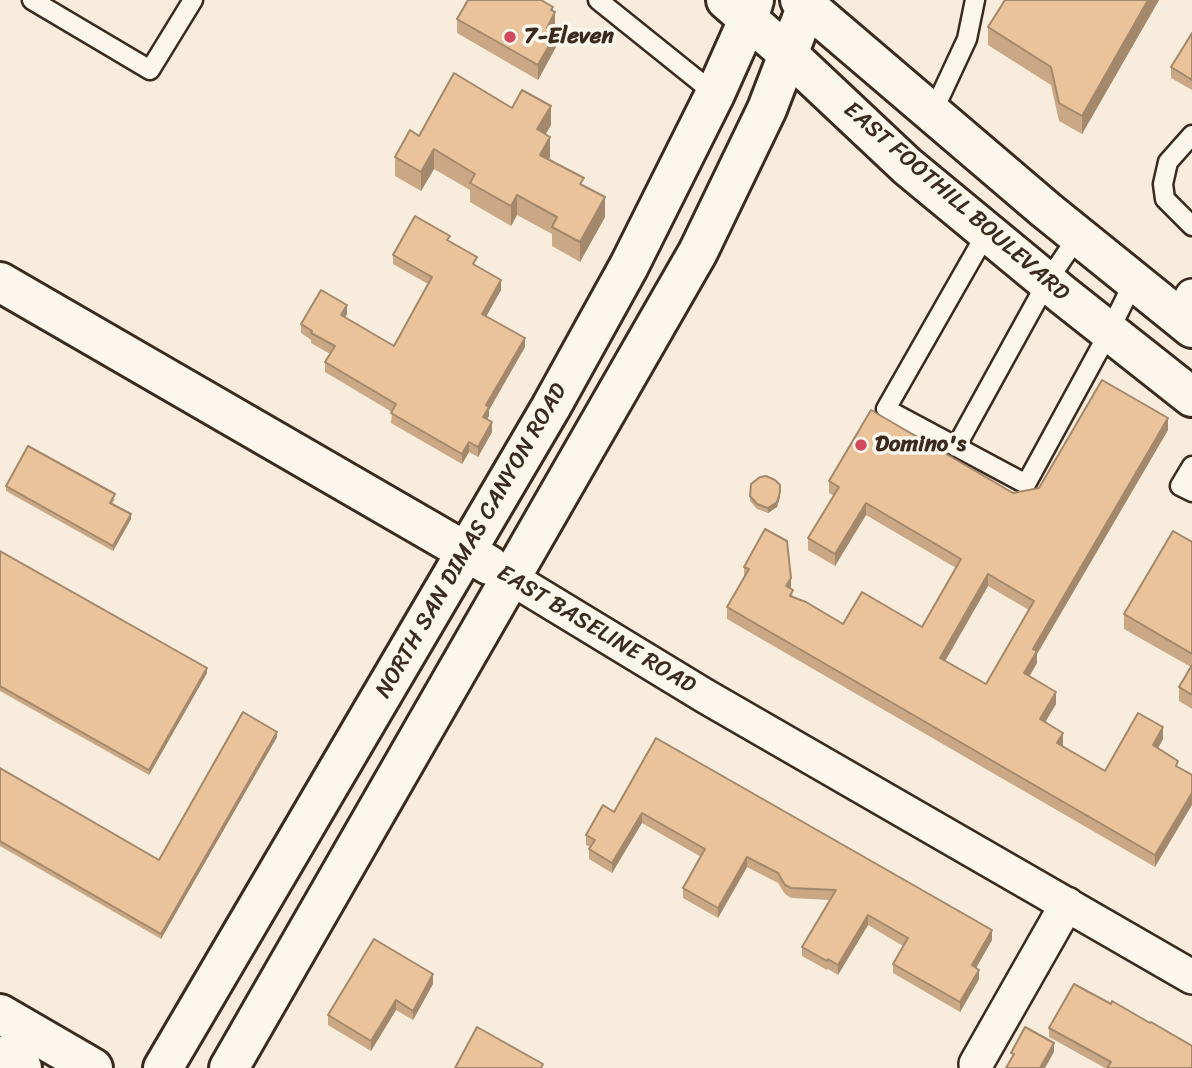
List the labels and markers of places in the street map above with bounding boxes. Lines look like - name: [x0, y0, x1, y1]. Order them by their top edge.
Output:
- place label: 7-Eleven: [524, 23, 614, 51]
- marker: 7-Eleven: [502, 29, 518, 45]
- place label: Domino's: [875, 431, 966, 459]
- marker: Domino's: [853, 437, 869, 453]

